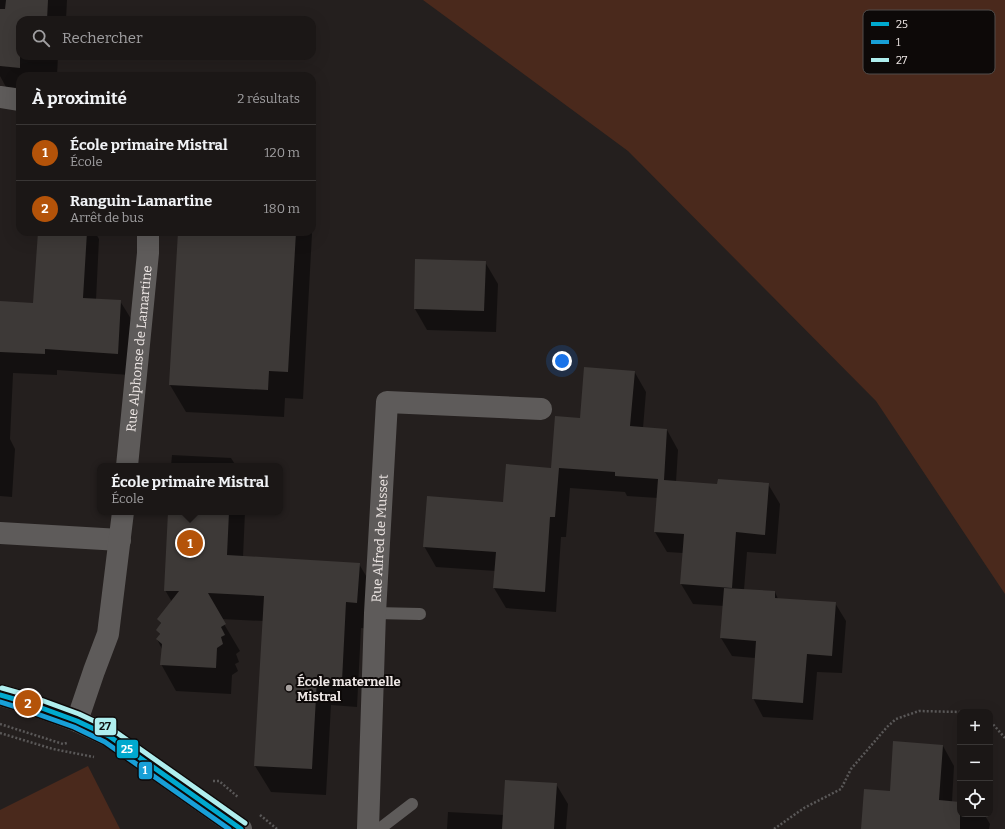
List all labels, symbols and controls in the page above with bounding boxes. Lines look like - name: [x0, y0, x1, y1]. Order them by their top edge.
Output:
- legend: [863, 10, 995, 74]
- search box: [16, 16, 316, 60]
- text: 25: [896, 18, 908, 31]
- icon: search: [30, 27, 52, 49]
- text: Rechercher: [62, 29, 143, 47]
- text: 1: [896, 36, 901, 49]
- text: 27: [896, 54, 908, 67]
- text: À proximité: [32, 88, 127, 109]
- text: 2 résultats: [237, 91, 300, 106]
- text: École primaire Mistral: [70, 136, 228, 154]
- text: 1: [42, 145, 48, 160]
- text: 120 m: [264, 145, 300, 160]
- text: École: [70, 154, 103, 169]
- text: Ranguin-Lamartine: [70, 192, 212, 210]
- text: 2: [41, 201, 49, 216]
- text: 180 m: [264, 201, 300, 216]
- text: Arrêt de bus: [70, 210, 144, 225]
- street label: Rue Alphonse de Lamartine: [123, 265, 155, 433]
- your location: [552, 351, 572, 371]
- popup: [97, 463, 283, 515]
- text: École primaire Mistral: [111, 473, 269, 491]
- street label: Rue Alfred de Musset: [369, 474, 391, 603]
- text: École: [111, 491, 144, 506]
- pin: 1: [177, 528, 203, 558]
- place label: École maternelle Mistral: [297, 673, 401, 704]
- marker: École maternelle Mistral: [284, 683, 294, 693]
- pin: 2: [15, 688, 41, 718]
- map controls: [957, 709, 993, 817]
- button: +: [957, 709, 993, 745]
- line badge: 27: [94, 717, 117, 736]
- text: 27: [99, 720, 111, 733]
- line badge: 25: [116, 739, 139, 759]
- text: 25: [121, 743, 133, 756]
- button: −: [957, 745, 993, 781]
- line badge: 1: [138, 761, 153, 780]
- text: 1: [143, 764, 148, 777]
- button: locate: [957, 781, 993, 817]

